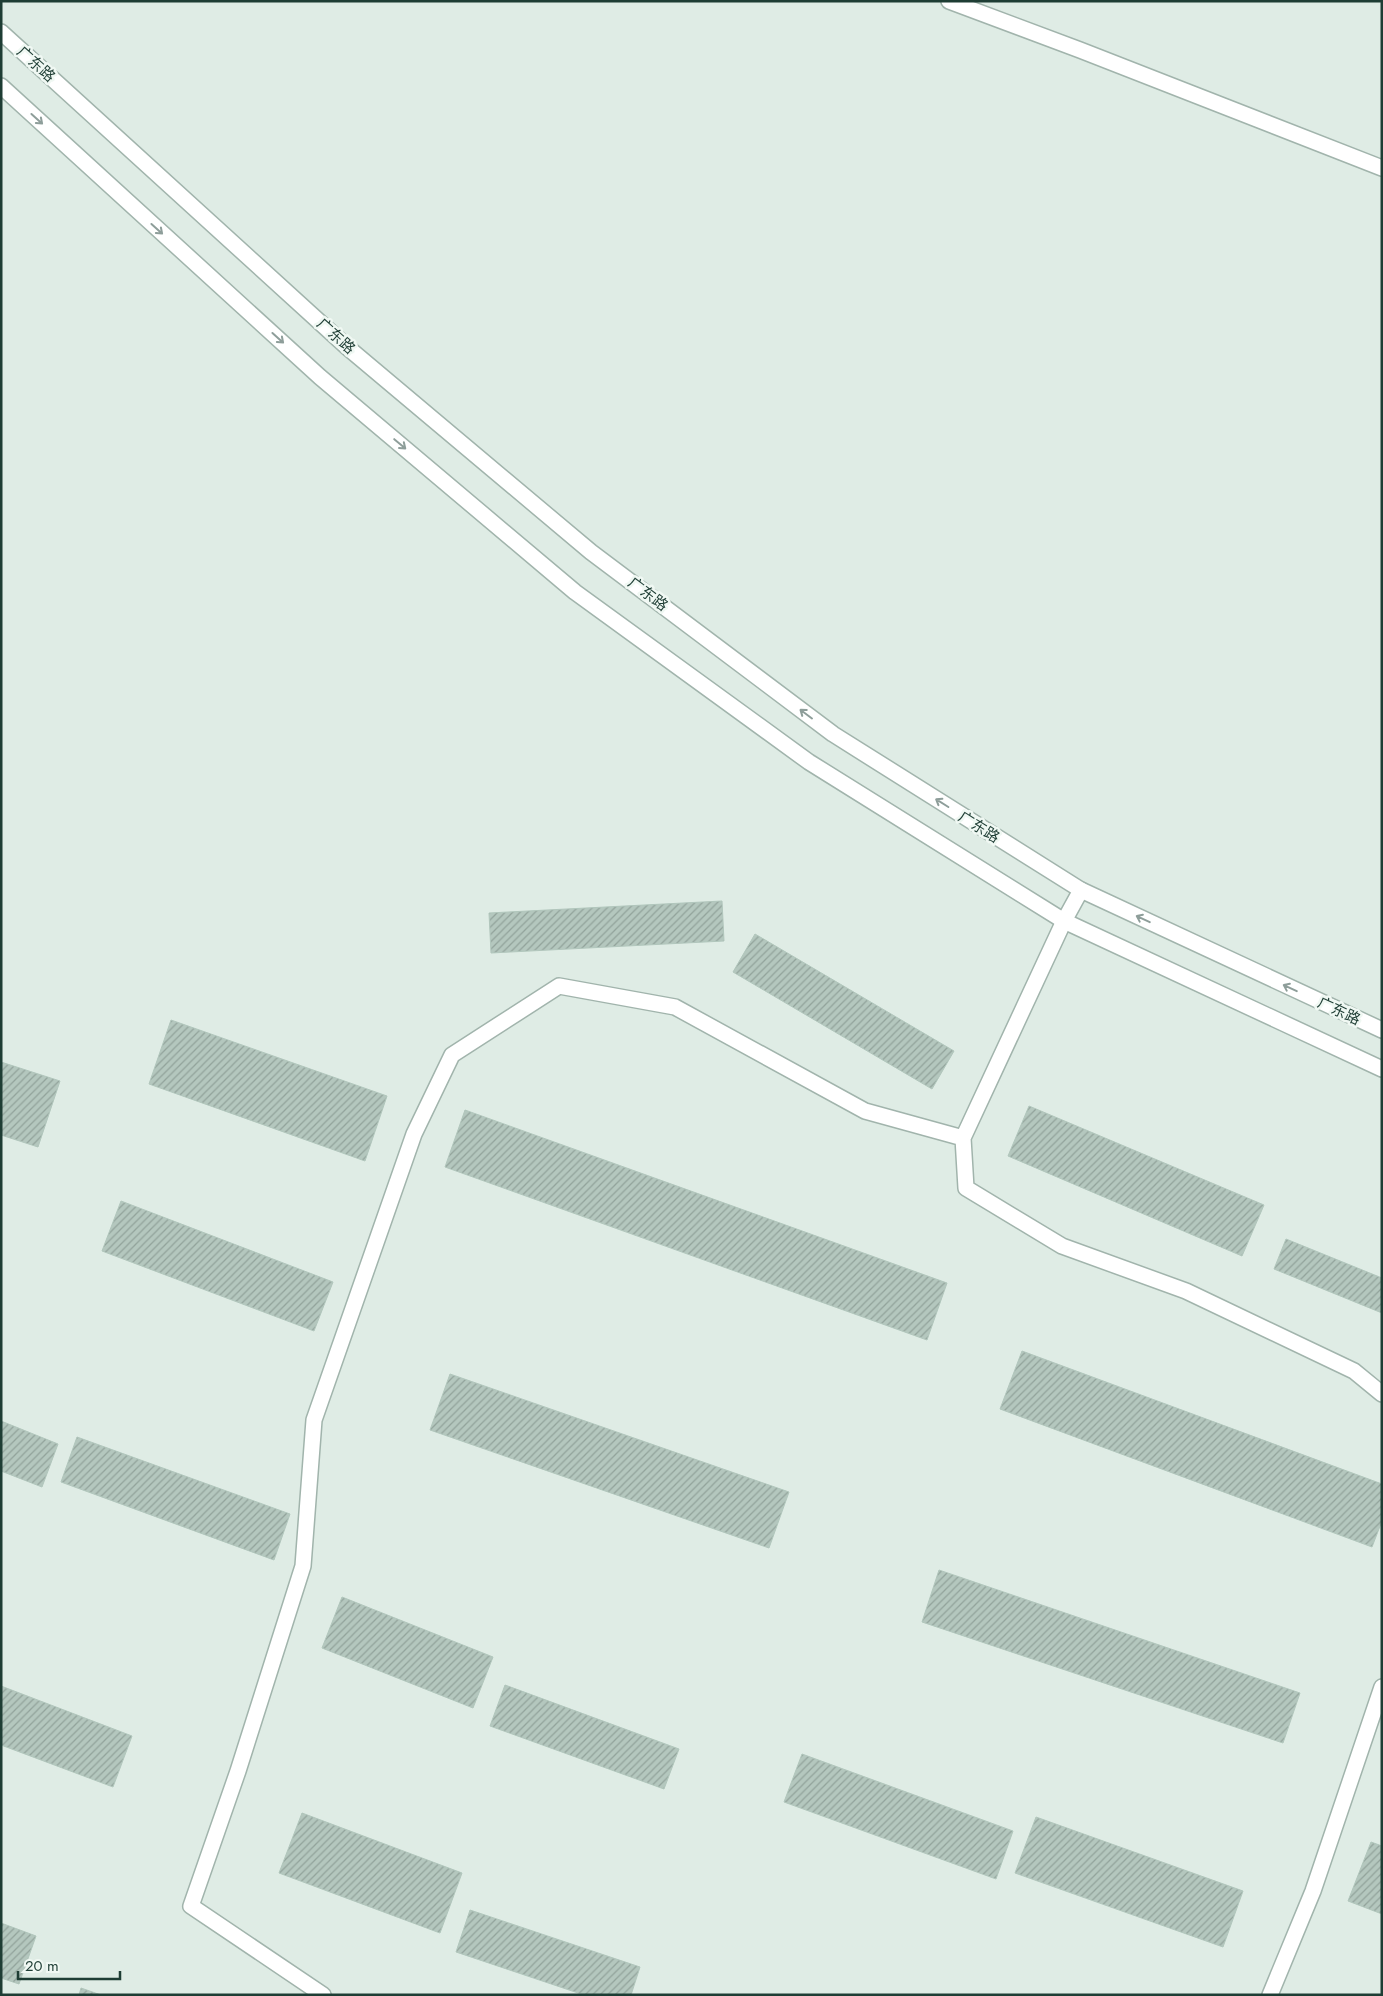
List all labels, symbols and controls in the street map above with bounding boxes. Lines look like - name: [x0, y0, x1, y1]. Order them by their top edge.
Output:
- street label: 广东路: [12, 41, 60, 87]
- one-way arrow: [31, 113, 44, 125]
- one-way arrow: [151, 223, 164, 234]
- street label: 广东路: [312, 313, 360, 359]
- one-way arrow: [271, 332, 284, 344]
- one-way arrow: [394, 439, 407, 450]
- street label: 广东路: [623, 572, 673, 616]
- one-way arrow: [799, 709, 813, 719]
- one-way arrow: [935, 798, 949, 808]
- street label: 广东路: [954, 806, 1004, 848]
- one-way arrow: [1135, 914, 1150, 924]
- one-way arrow: [1283, 982, 1298, 992]
- street label: 广东路: [1314, 992, 1364, 1030]
- scale bar: [18, 1948, 120, 1980]
- text: 20 m: [25, 1955, 59, 1977]

